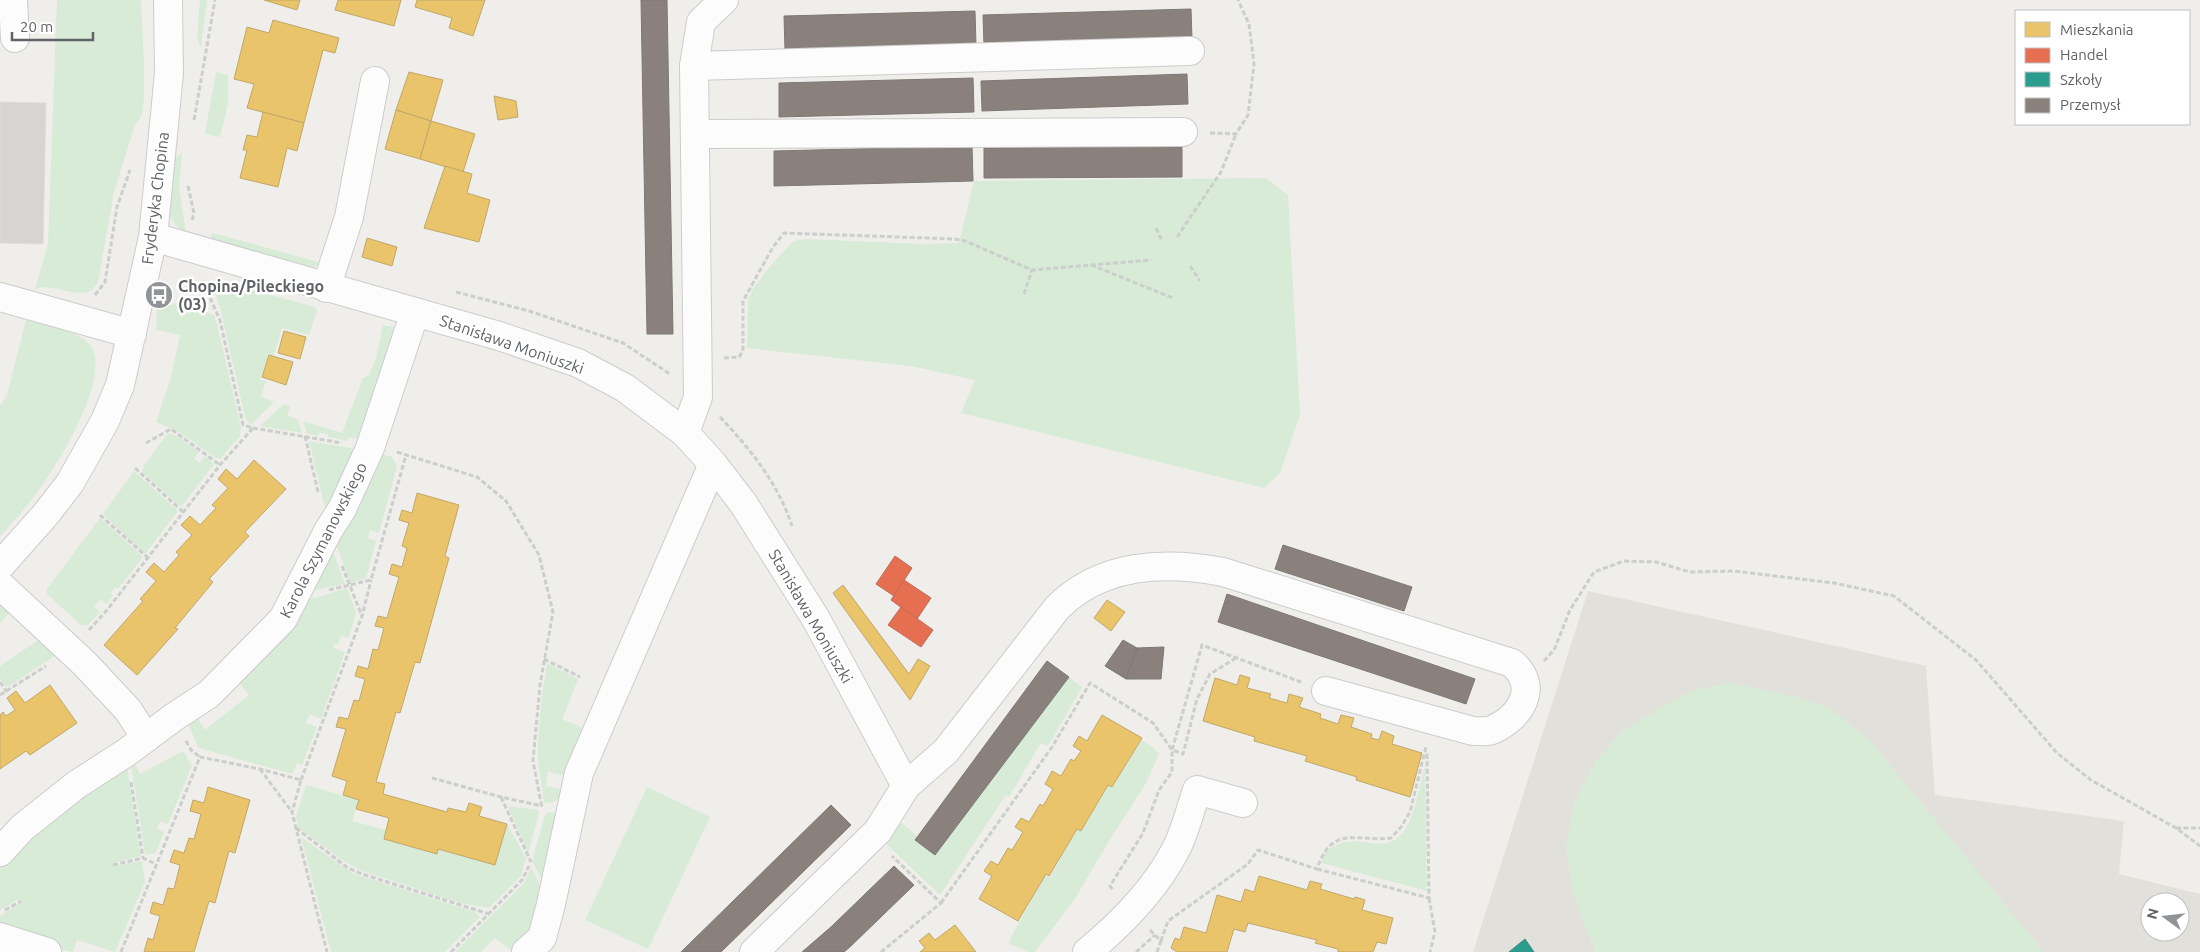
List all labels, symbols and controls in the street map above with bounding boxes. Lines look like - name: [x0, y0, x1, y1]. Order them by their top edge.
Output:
- scale bar: [12, 10, 94, 42]
- legend: [2015, 10, 2190, 125]
- text: 20 m: [20, 18, 53, 35]
- text: Mieszkania: [2060, 21, 2134, 38]
- text: Handel: [2060, 46, 2108, 63]
- text: Szkoły: [2060, 71, 2102, 88]
- text: Przemysł: [2060, 96, 2120, 113]
- street label: Fryderyka Chopina: [138, 131, 172, 265]
- place label: Chopina/Pileckiego (03): [178, 277, 324, 314]
- bus stop icon: Chopina/Pileckiego (03): [144, 280, 174, 310]
- street label: Stanisława Moniuszki: [438, 311, 586, 377]
- street label: Karola Szymanowskiego: [276, 459, 370, 621]
- street label: Stanisława Moniuszki: [765, 546, 857, 686]
- north arrow: [2140, 892, 2190, 942]
- text: N: [2143, 907, 2162, 921]

